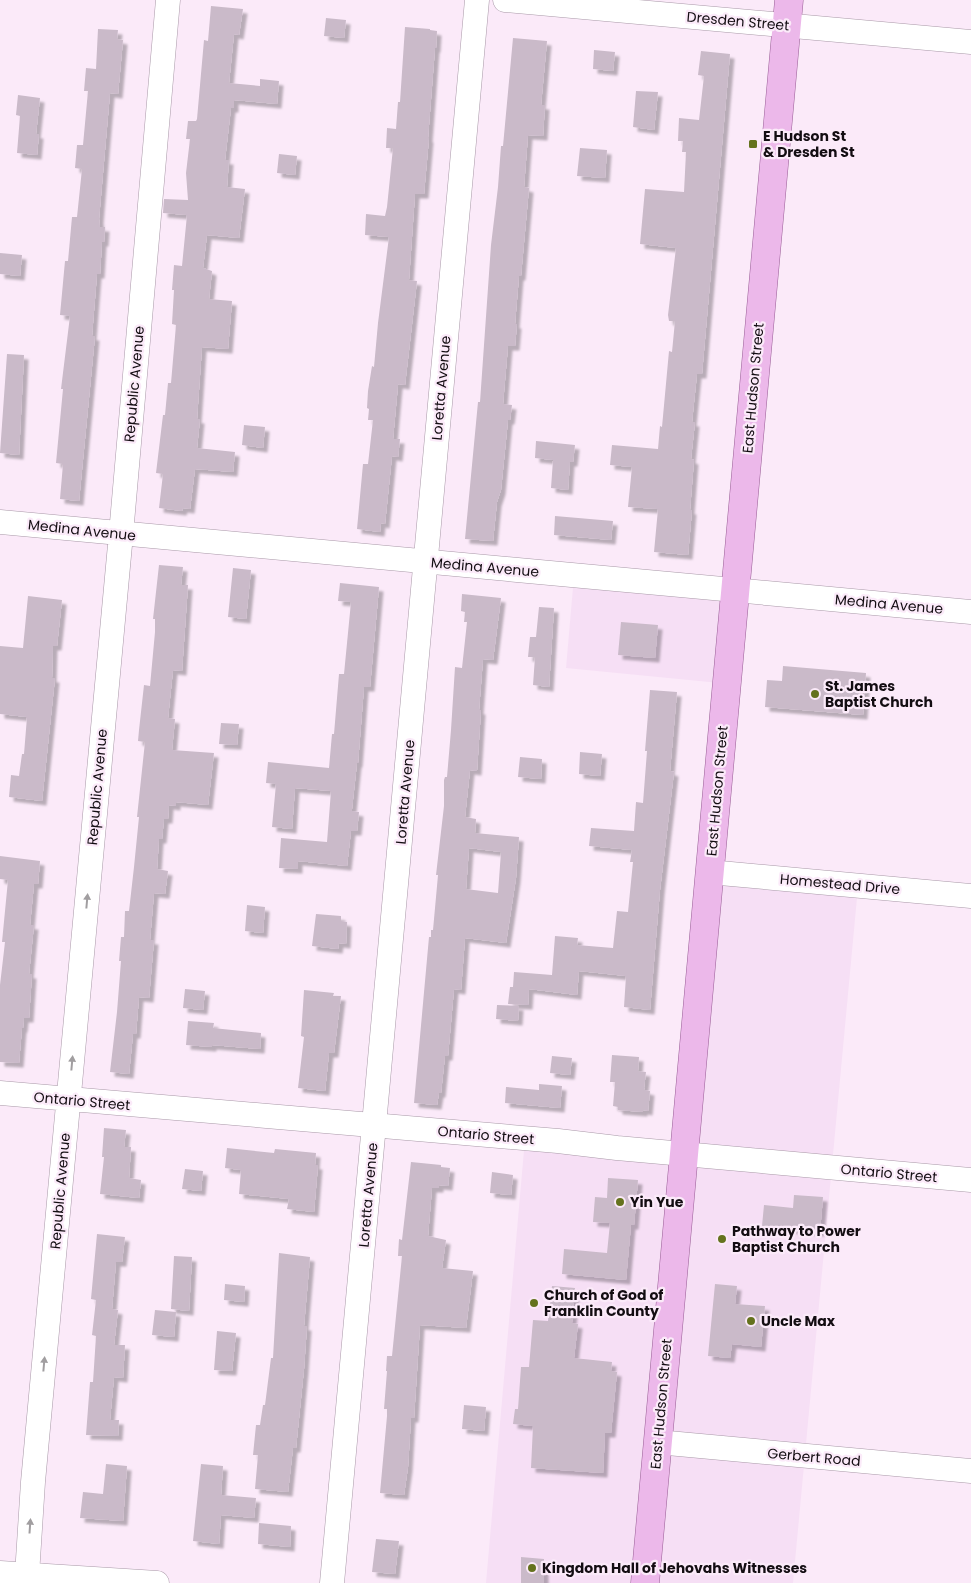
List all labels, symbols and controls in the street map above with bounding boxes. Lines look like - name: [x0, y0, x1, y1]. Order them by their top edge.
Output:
- street label: Dresden Street: [686, 7, 790, 35]
- place label: E Hudson St & Dresden St: [763, 126, 855, 162]
- marker: E Hudson St & Dresden St: [747, 138, 759, 150]
- street label: East Hudson Street: [737, 322, 769, 454]
- street label: Republic Avenue: [119, 325, 149, 443]
- street label: Loretta Avenue: [426, 335, 456, 441]
- street label: Medina Avenue: [27, 514, 137, 546]
- street label: Medina Avenue: [430, 552, 540, 582]
- street label: Medina Avenue: [834, 589, 944, 619]
- place label: St. James Baptist Church: [825, 676, 933, 712]
- marker: St. James Baptist Church: [809, 688, 821, 700]
- street label: East Hudson Street: [701, 725, 733, 857]
- street label: Republic Avenue: [82, 728, 112, 846]
- street label: Loretta Avenue: [390, 739, 420, 845]
- street label: Homestead Drive: [779, 869, 901, 899]
- one-way arrow: [83, 893, 91, 909]
- one-way arrow: [68, 1055, 76, 1071]
- street label: Ontario Street: [33, 1087, 131, 1115]
- street label: Ontario Street: [437, 1121, 535, 1149]
- street label: Republic Avenue: [45, 1132, 75, 1250]
- street label: Loretta Avenue: [353, 1142, 383, 1248]
- street label: Ontario Street: [840, 1159, 938, 1187]
- place label: Yin Yue: [630, 1192, 684, 1212]
- marker: Yin Yue: [614, 1196, 626, 1208]
- place label: Pathway to Power Baptist Church: [732, 1221, 861, 1257]
- marker: Pathway to Power Baptist Church: [716, 1233, 728, 1245]
- place label: Church of God of Franklin County: [544, 1285, 663, 1321]
- marker: Church of God of Franklin County: [528, 1297, 540, 1309]
- place label: Uncle Max: [761, 1311, 836, 1331]
- marker: Uncle Max: [745, 1315, 757, 1327]
- street label: East Hudson Street: [645, 1338, 677, 1470]
- one-way arrow: [40, 1356, 48, 1372]
- street label: Gerbert Road: [767, 1443, 861, 1471]
- one-way arrow: [26, 1518, 34, 1534]
- place label: Kingdom Hall of Jehovahs Witnesses: [542, 1558, 807, 1578]
- marker: Kingdom Hall of Jehovahs Witnesses: [526, 1562, 538, 1574]

